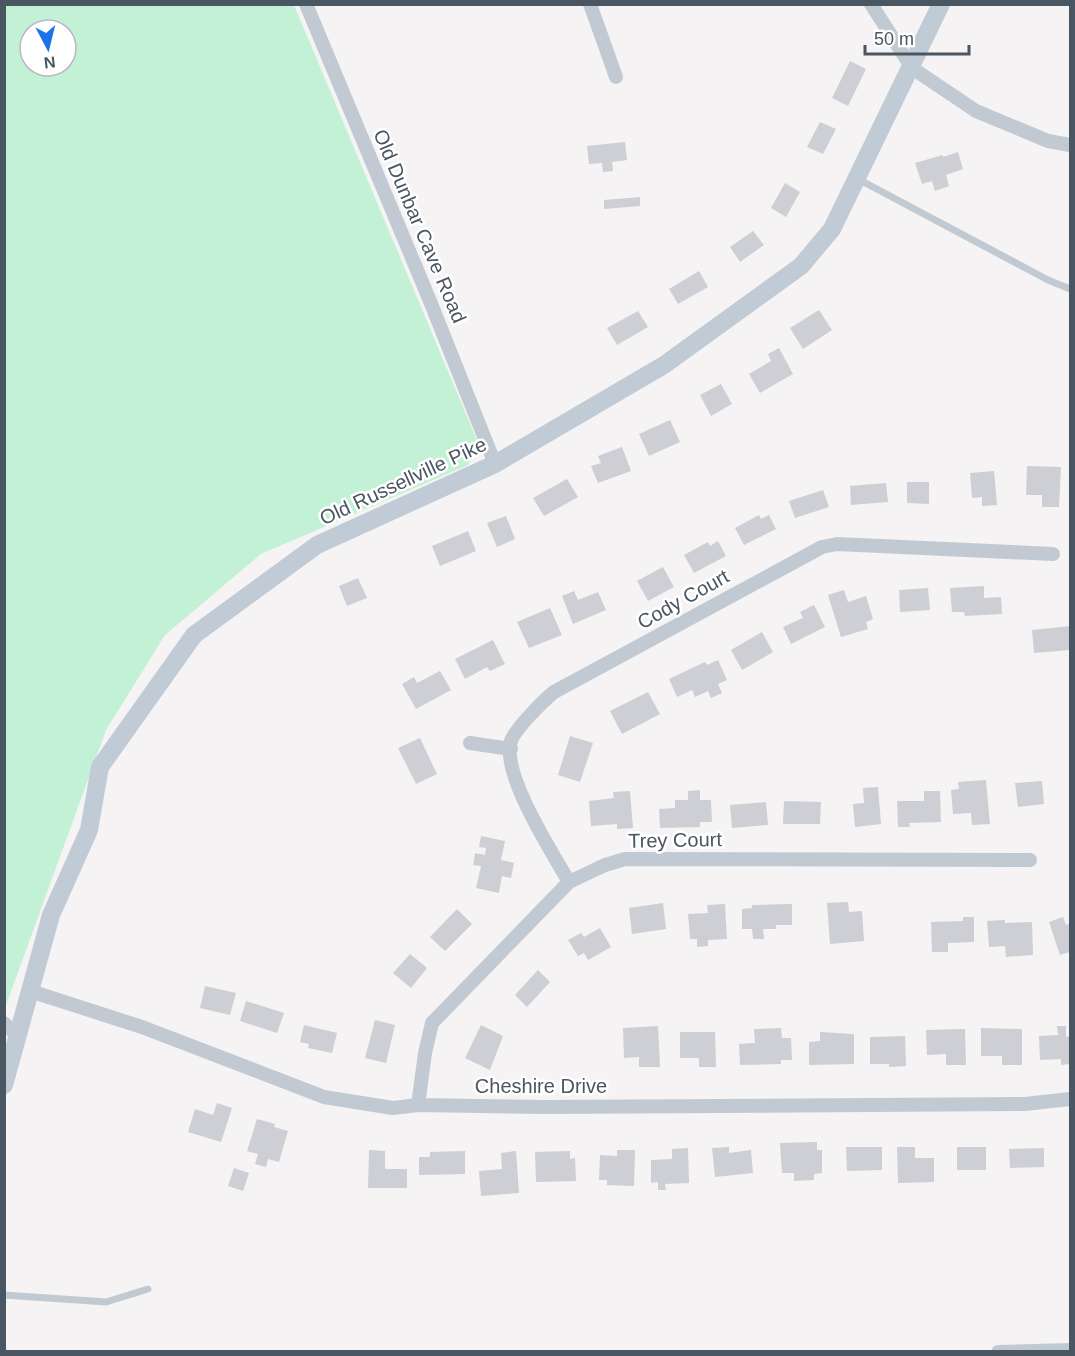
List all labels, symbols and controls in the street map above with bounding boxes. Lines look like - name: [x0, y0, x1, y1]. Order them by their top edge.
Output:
- north arrow: [18, 18, 78, 78]
- scale bar: [865, 18, 968, 56]
- text: 50 m: [874, 29, 914, 49]
- text: N: [43, 53, 57, 72]
- street label: Old Dunbar Cave Road: [369, 126, 471, 326]
- street label: Old Russellville Pike: [316, 433, 490, 529]
- street label: Cody Court: [633, 565, 733, 633]
- street label: Trey Court: [628, 828, 722, 852]
- street label: Cheshire Drive: [475, 1075, 607, 1097]

